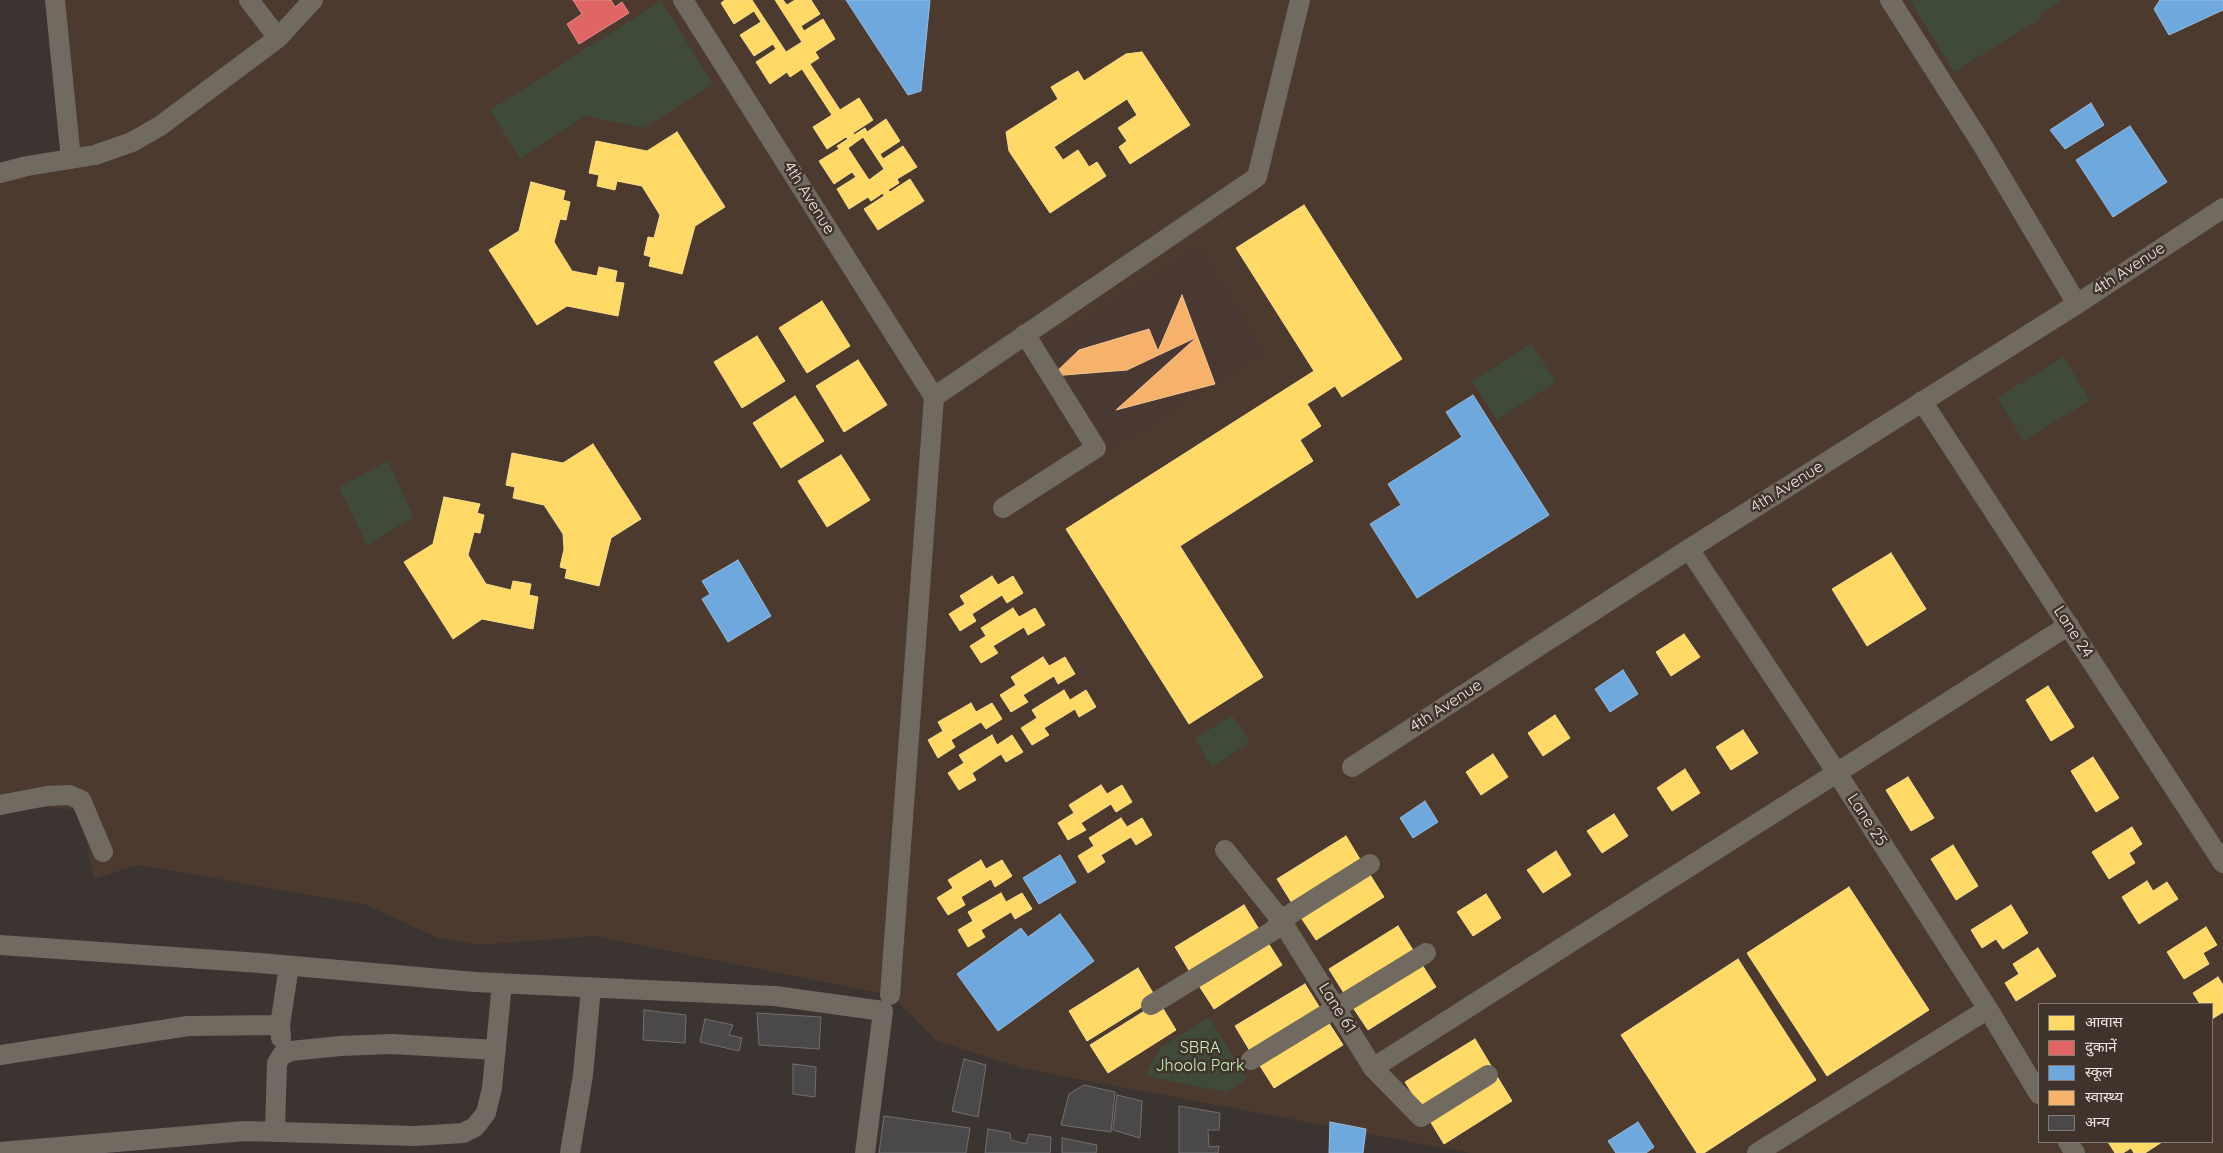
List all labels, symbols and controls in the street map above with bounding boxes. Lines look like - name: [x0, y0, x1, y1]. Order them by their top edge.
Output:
- street label: 4th Avenue: [779, 158, 839, 238]
- street label: 4th Avenue: [2089, 239, 2169, 299]
- street label: 4th Avenue: [1747, 457, 1827, 517]
- street label: Lane 24: [2049, 602, 2097, 662]
- street label: 4th Avenue: [1406, 676, 1486, 736]
- street label: Lane 25: [1843, 790, 1891, 850]
- street label: Lane 61: [1314, 979, 1360, 1037]
- legend: [2038, 1003, 2213, 1143]
- text: आवास: [2085, 1012, 2123, 1031]
- text: दुकानें: [2085, 1037, 2117, 1056]
- park label: SBRA Jhoola Park: [1155, 1038, 1245, 1076]
- text: स्कूल: [2085, 1062, 2113, 1081]
- text: स्वास्थ्य: [2085, 1087, 2123, 1106]
- text: अन्य: [2085, 1112, 2110, 1131]

